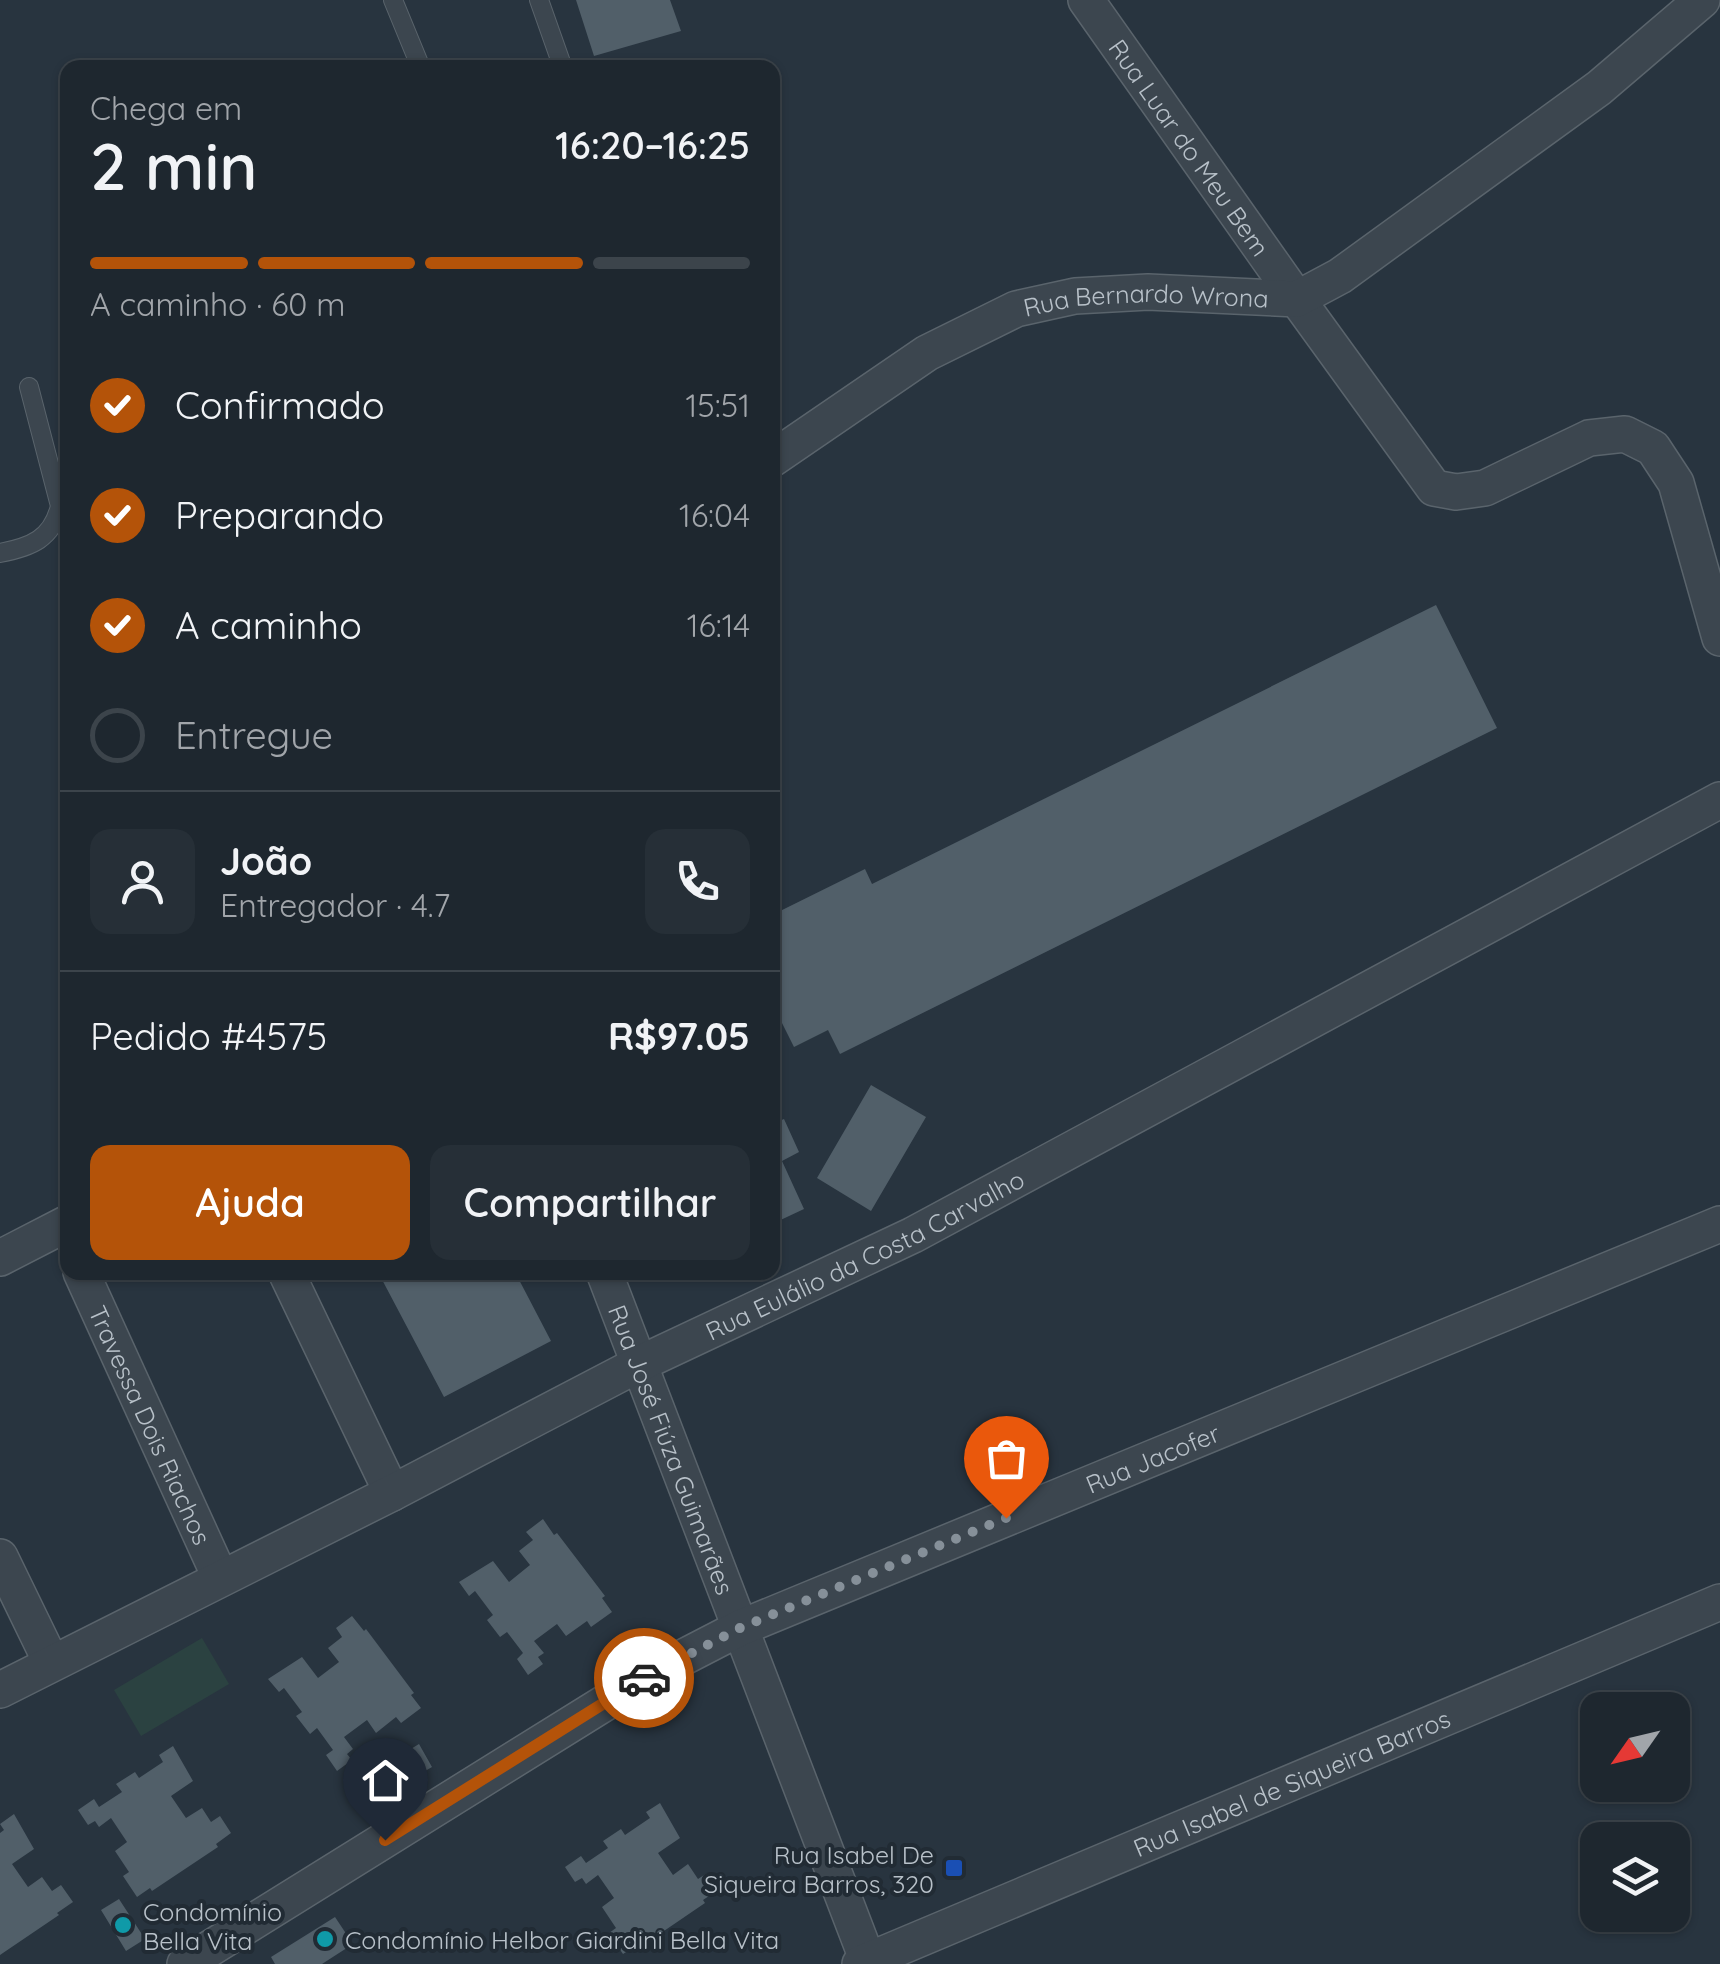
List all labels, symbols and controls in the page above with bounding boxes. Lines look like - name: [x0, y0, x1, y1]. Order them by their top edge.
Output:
- street label: Rua Luar do Meu Bem: [1103, 33, 1277, 261]
- text: Chega em: [90, 88, 242, 128]
- text: 16:20–16:25: [555, 121, 750, 169]
- text: 2 min: [90, 125, 258, 206]
- street label: Rua Bernardo Wrona: [1020, 276, 1269, 322]
- text: A caminho · 60 m: [90, 284, 345, 324]
- icon: check: [90, 378, 145, 433]
- text: Confirmado: [175, 381, 385, 429]
- text: 15:51: [685, 385, 750, 425]
- icon: check: [90, 488, 145, 543]
- text: Preparando: [175, 491, 384, 539]
- text: 16:04: [679, 495, 750, 535]
- icon: check: [90, 598, 145, 653]
- text: A caminho: [175, 601, 362, 649]
- text: 16:14: [687, 605, 750, 645]
- text: Entregue: [175, 711, 333, 759]
- button: person: [90, 829, 195, 934]
- button: phone: [645, 829, 750, 934]
- text: João: [220, 837, 312, 885]
- text: Entregador · 4.7: [220, 885, 450, 925]
- text: Pedido #4575: [90, 1012, 327, 1060]
- text: R$97.05: [608, 1012, 750, 1060]
- button: Ajuda: [90, 1145, 410, 1260]
- button: Compartilhar: [430, 1145, 750, 1260]
- street label: Rua Eulálio da Costa Carvalho: [700, 1163, 1029, 1346]
- street label: Rua José Fiúza Guimarães: [602, 1300, 741, 1599]
- street label: Travessa Dois Riachos: [83, 1301, 219, 1549]
- pin: [964, 1416, 1049, 1519]
- street label: Rua Jacofer: [1081, 1416, 1224, 1499]
- icon: bag: [979, 1431, 1034, 1486]
- courier: [594, 1628, 694, 1728]
- icon: car: [617, 1651, 672, 1706]
- north arrow: [1580, 1692, 1690, 1802]
- map controls: [1580, 1692, 1690, 1932]
- street label: Rua Isabel de Siqueira Barros: [1128, 1702, 1454, 1863]
- pin: [343, 1738, 428, 1841]
- icon: home: [358, 1753, 413, 1808]
- button: layers: [1580, 1822, 1690, 1932]
- place label: Rua Isabel De Siqueira Barros, 320: [704, 1839, 934, 1899]
- marker: Rua Isabel De Siqueira Barros, 320: [943, 1857, 965, 1879]
- place label: Condomínio Bella Vita: [143, 1896, 282, 1956]
- marker: Condomínio Bella Vita: [112, 1914, 134, 1936]
- place label: Condomínio Helbor Giardini Bella Vita: [345, 1924, 779, 1955]
- marker: Condomínio Helbor Giardini Bella Vita: [314, 1928, 336, 1950]

